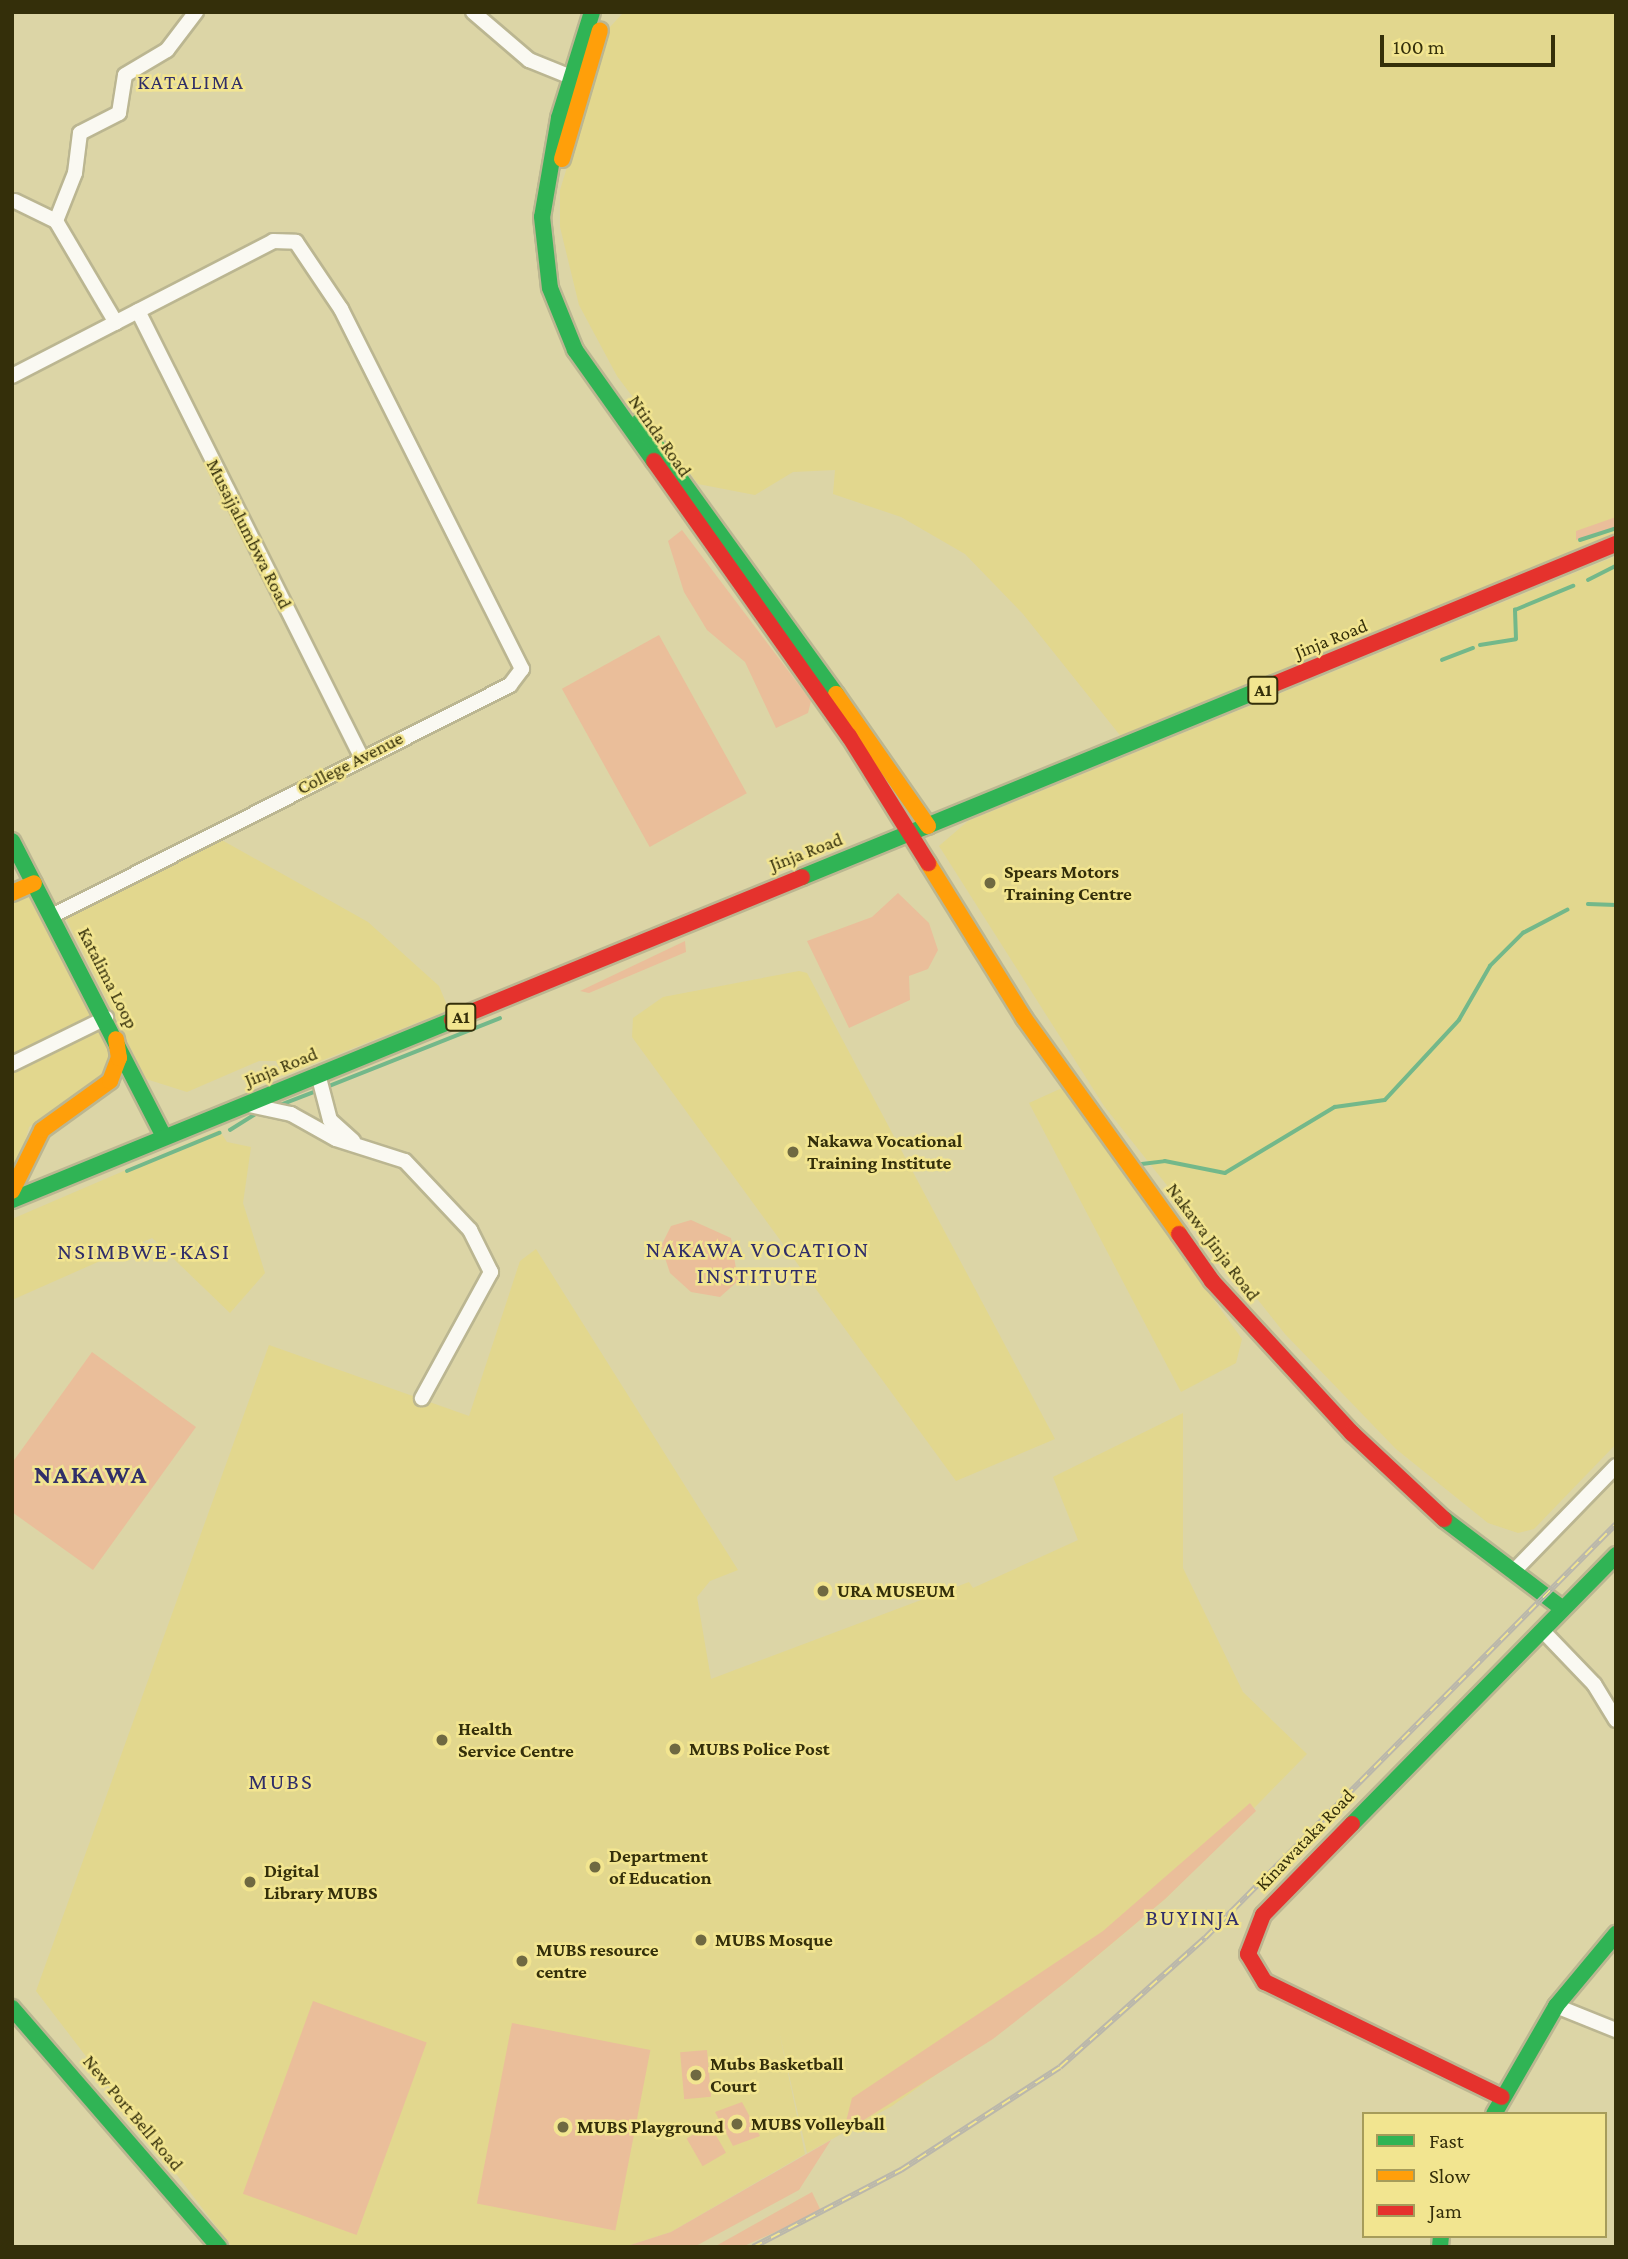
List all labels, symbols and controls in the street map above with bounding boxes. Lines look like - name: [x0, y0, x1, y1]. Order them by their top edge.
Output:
- scale bar: [1383, 21, 1558, 65]
- text: 100 m: [1393, 35, 1445, 59]
- district label: KATALIMA: [138, 69, 244, 95]
- street label: Ntinda Road: [623, 391, 697, 481]
- street label: Musajjalumbwa Road: [201, 455, 297, 613]
- street label: Jinja Road: [1291, 614, 1371, 664]
- road number: A1: [1247, 676, 1279, 704]
- street label: College Avenue: [293, 727, 407, 799]
- street label: Jinja Road: [766, 828, 846, 876]
- place label: Spears Motors Training Centre: [1004, 861, 1132, 905]
- marker: Spears Motors Training Centre: [982, 875, 998, 891]
- street label: Katalima Loop: [73, 924, 143, 1032]
- road number: A1: [445, 1002, 477, 1032]
- street label: Jinja Road: [241, 1042, 321, 1092]
- place label: Nakawa Vocational Training Institute: [807, 1130, 962, 1174]
- marker: Nakawa Vocational Training Institute: [785, 1144, 801, 1160]
- street label: Nakawa Jinja Road: [1161, 1179, 1265, 1305]
- district label: NAKAWA VOCATION INSTITUTE: [647, 1235, 869, 1289]
- district label: NSIMBWE-KASI: [59, 1237, 229, 1265]
- district label: NAKAWA: [34, 1459, 148, 1491]
- place label: URA MUSEUM: [837, 1580, 955, 1602]
- marker: URA MUSEUM: [815, 1583, 831, 1599]
- place label: Health Service Centre: [458, 1718, 574, 1762]
- marker: Health Service Centre: [432, 1730, 452, 1750]
- place label: MUBS Police Post: [689, 1738, 830, 1760]
- marker: MUBS Police Post: [667, 1741, 683, 1757]
- district label: MUBS: [249, 1767, 313, 1795]
- street label: Kinawataka Road: [1251, 1785, 1359, 1895]
- place label: Department of Education: [609, 1845, 712, 1889]
- marker: Department of Education: [587, 1859, 603, 1875]
- place label: Digital Library MUBS: [264, 1860, 377, 1904]
- marker: Digital Library MUBS: [242, 1874, 258, 1890]
- district label: BUYINJA: [1146, 1903, 1240, 1931]
- place label: MUBS Mosque: [715, 1929, 833, 1951]
- marker: MUBS Mosque: [693, 1932, 709, 1948]
- place label: MUBS resource centre: [536, 1939, 659, 1983]
- marker: MUBS resource centre: [514, 1953, 530, 1969]
- street label: New Port Bell Road: [78, 2050, 188, 2176]
- place label: Mubs Basketball Court: [710, 2053, 844, 2097]
- marker: Mubs Basketball Court: [688, 2067, 704, 2083]
- legend: [1362, 2112, 1607, 2238]
- place label: MUBS Volleyball: [751, 2113, 885, 2135]
- place label: MUBS Playground: [577, 2116, 724, 2138]
- marker: MUBS Volleyball: [729, 2116, 745, 2132]
- marker: MUBS Playground: [555, 2119, 571, 2135]
- text: Fast: [1429, 2129, 1464, 2153]
- text: Slow: [1429, 2164, 1470, 2188]
- text: Jam: [1429, 2199, 1462, 2223]

